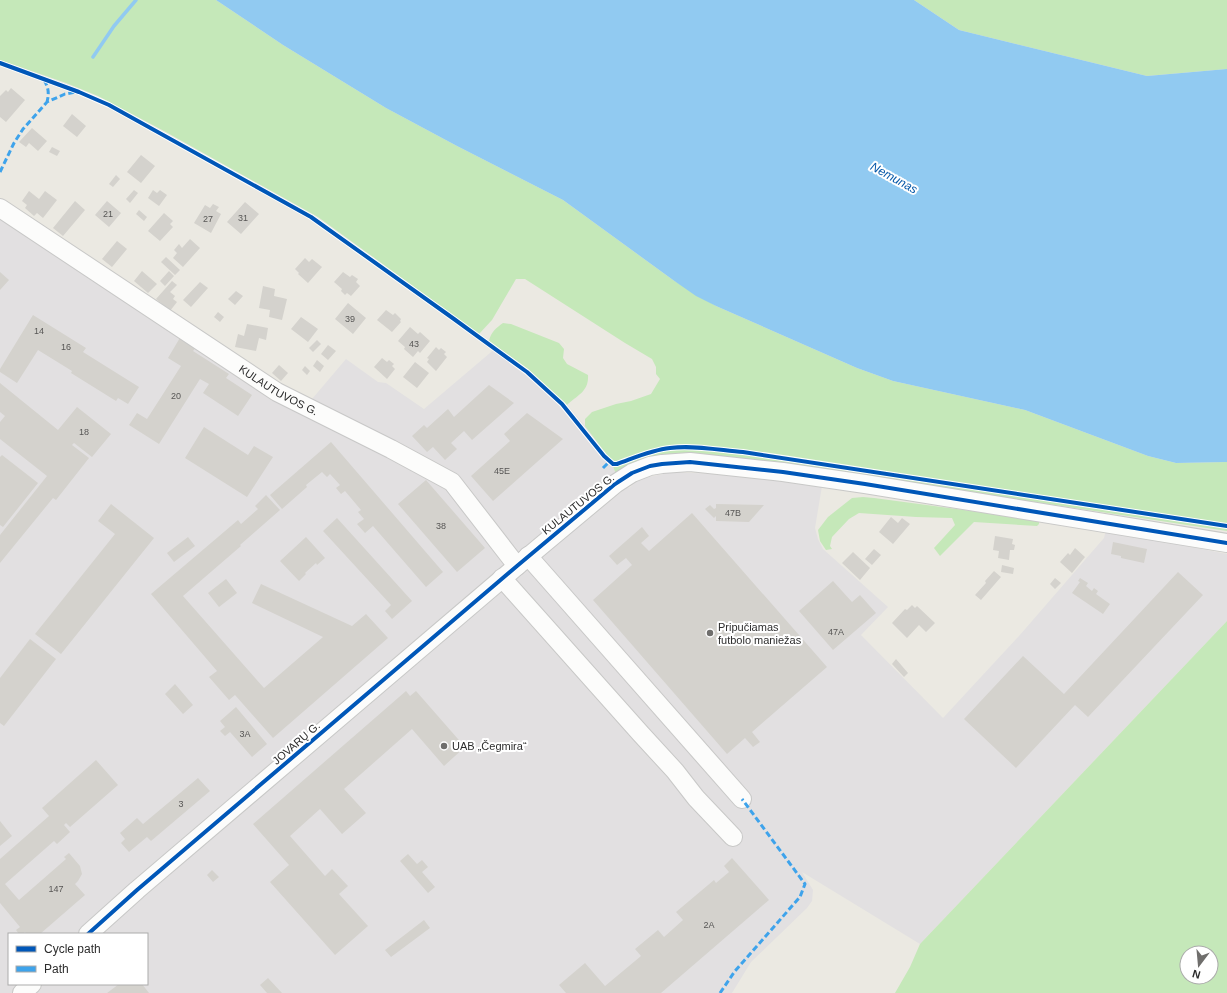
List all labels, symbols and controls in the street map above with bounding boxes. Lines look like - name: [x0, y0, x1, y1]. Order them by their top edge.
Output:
- water label: Nemunas: [868, 159, 920, 197]
- house number: 21: [103, 209, 113, 219]
- house number: 31: [238, 213, 248, 223]
- house number: 27: [203, 214, 213, 224]
- house number: 39: [345, 314, 355, 324]
- house number: 14: [34, 326, 44, 336]
- house number: 43: [409, 339, 419, 349]
- house number: 16: [61, 342, 71, 352]
- street label: KULAUTUVOS G.: [237, 363, 320, 418]
- house number: 20: [171, 391, 181, 401]
- house number: 18: [79, 427, 89, 437]
- house number: 45E: [494, 466, 510, 476]
- street label: KULAUTUVOS G.: [540, 471, 616, 537]
- house number: 47B: [725, 508, 741, 518]
- house number: 38: [436, 521, 446, 531]
- place label: Pripučiamas futbolo maniežas: [718, 621, 802, 646]
- house number: 47A: [828, 627, 844, 637]
- marker: Pripučiamas futbolo maniežas: [705, 628, 715, 638]
- street label: JOVARŲ G.: [270, 719, 322, 767]
- house number: 3A: [239, 729, 251, 739]
- place label: UAB „Čegmira“: [452, 740, 527, 752]
- marker: UAB „Čegmira“: [439, 741, 449, 751]
- house number: 3: [178, 799, 184, 809]
- house number: 147: [48, 884, 64, 894]
- house number: 2A: [703, 920, 715, 930]
- legend: [8, 933, 148, 985]
- text: Cycle path: [44, 942, 101, 956]
- north arrow: [1179, 945, 1219, 985]
- text: Path: [44, 962, 69, 976]
- text: N: [1191, 968, 1202, 981]

